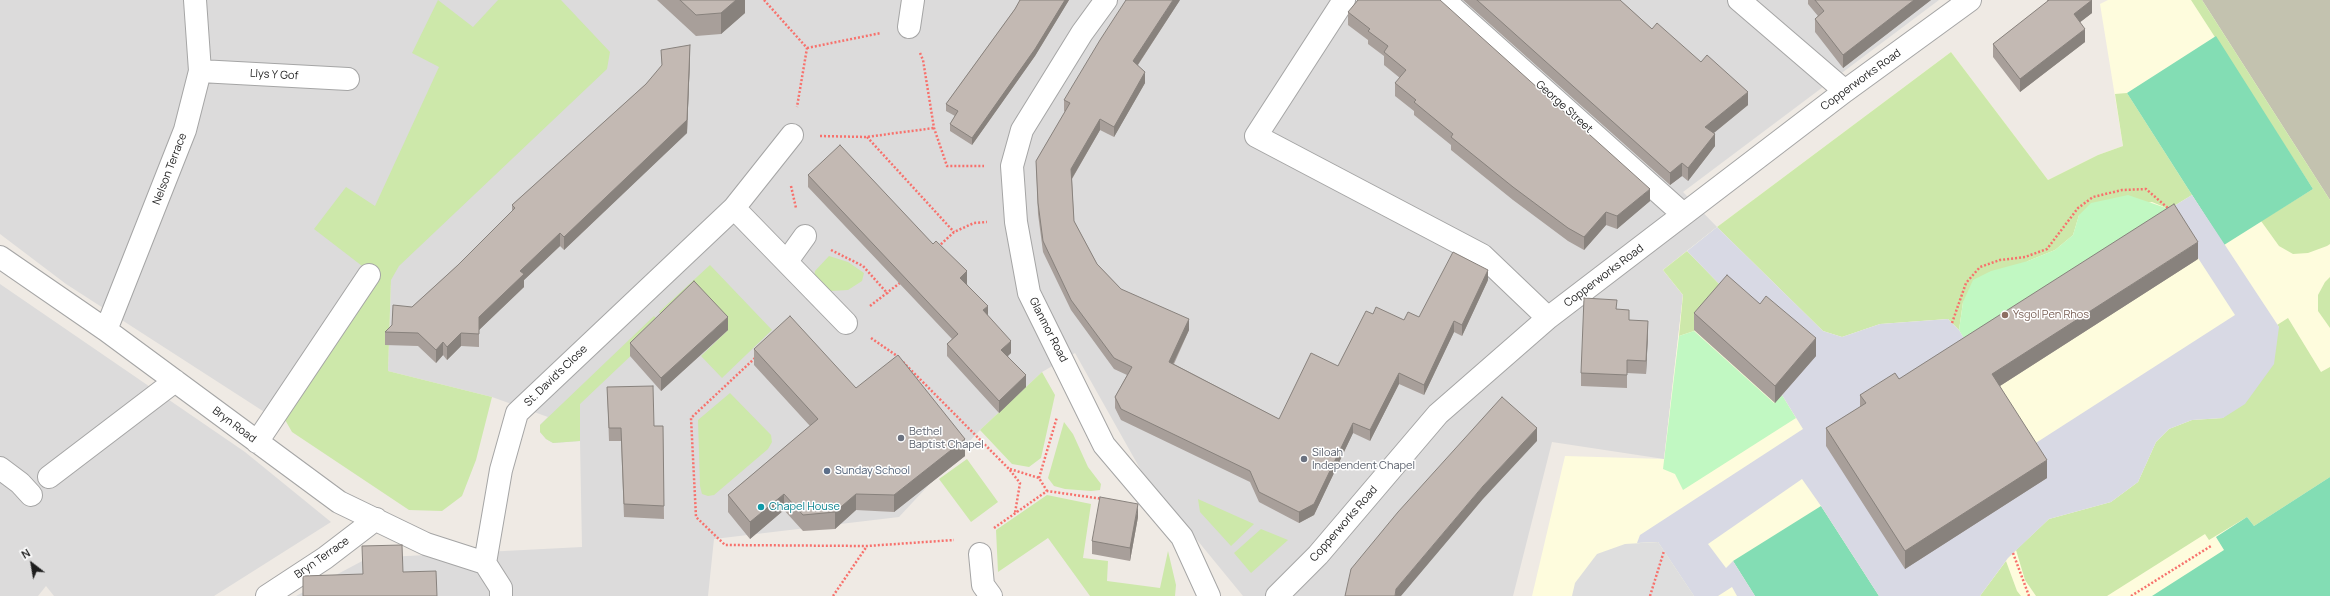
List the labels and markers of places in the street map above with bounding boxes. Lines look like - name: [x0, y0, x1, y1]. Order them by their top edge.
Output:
- place label: Ysgol Pen Rhos: [2013, 308, 2089, 322]
- marker: Ysgol Pen Rhos: [2000, 310, 2010, 320]
- place label: Bethel Baptist Chapel: [909, 425, 984, 451]
- marker: Bethel Baptist Chapel: [896, 433, 906, 443]
- place label: Siloah Independent Chapel: [1312, 446, 1415, 472]
- marker: Siloah Independent Chapel: [1299, 454, 1309, 464]
- place label: Sunday School: [835, 464, 910, 478]
- marker: Sunday School: [822, 466, 832, 476]
- place label: Chapel House: [769, 500, 840, 514]
- marker: Chapel House: [756, 502, 766, 512]

